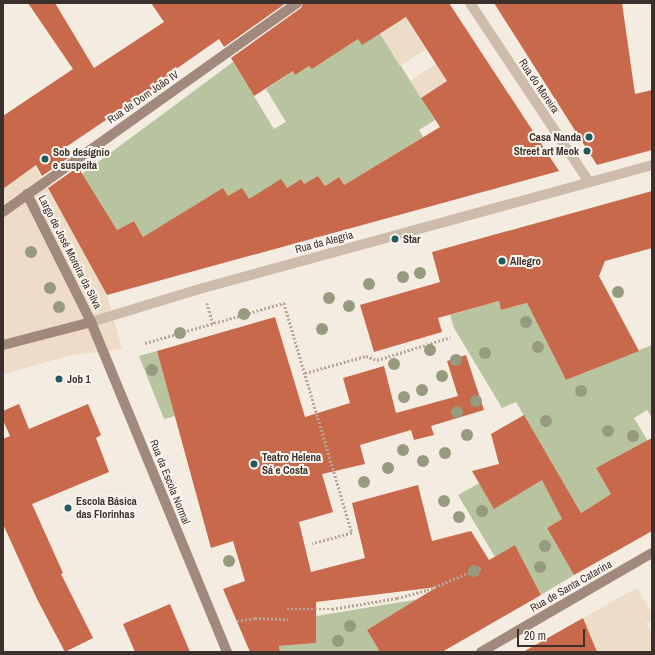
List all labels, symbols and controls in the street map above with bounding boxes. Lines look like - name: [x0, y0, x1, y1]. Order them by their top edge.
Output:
- street label: Rua do Moreira: [516, 56, 562, 116]
- street label: Rua de Dom João IV: [105, 68, 181, 126]
- place label: Casa Nanda: [529, 130, 581, 144]
- marker: Casa Nanda: [584, 132, 594, 142]
- place label: Street art Meok: [514, 144, 579, 158]
- place label: Sob desígnio e suspeita: [53, 146, 110, 172]
- marker: Street art Meok: [582, 146, 592, 156]
- marker: Sob desígnio e suspeita: [40, 154, 50, 164]
- street label: Largo de José Moreira da Silva: [36, 193, 104, 311]
- street label: Rua da Alegria: [293, 228, 355, 256]
- place label: Star: [403, 232, 421, 246]
- marker: Star: [390, 234, 400, 244]
- place label: Allegro: [510, 254, 541, 268]
- marker: Allegro: [497, 256, 507, 266]
- place label: Job 1: [67, 372, 91, 386]
- marker: Job 1: [54, 374, 64, 384]
- street label: Rua da Escola Normal: [147, 438, 193, 526]
- place label: Teatro Helena Sá e Costa: [262, 451, 321, 477]
- marker: Teatro Helena Sá e Costa: [249, 459, 259, 469]
- place label: Escola Básica das Florinhas: [76, 495, 137, 521]
- marker: Escola Básica das Florinhas: [63, 503, 73, 513]
- street label: Rua de Santa Catarina: [528, 557, 614, 615]
- scale bar: [519, 621, 587, 647]
- text: 20 m: [524, 628, 546, 644]

